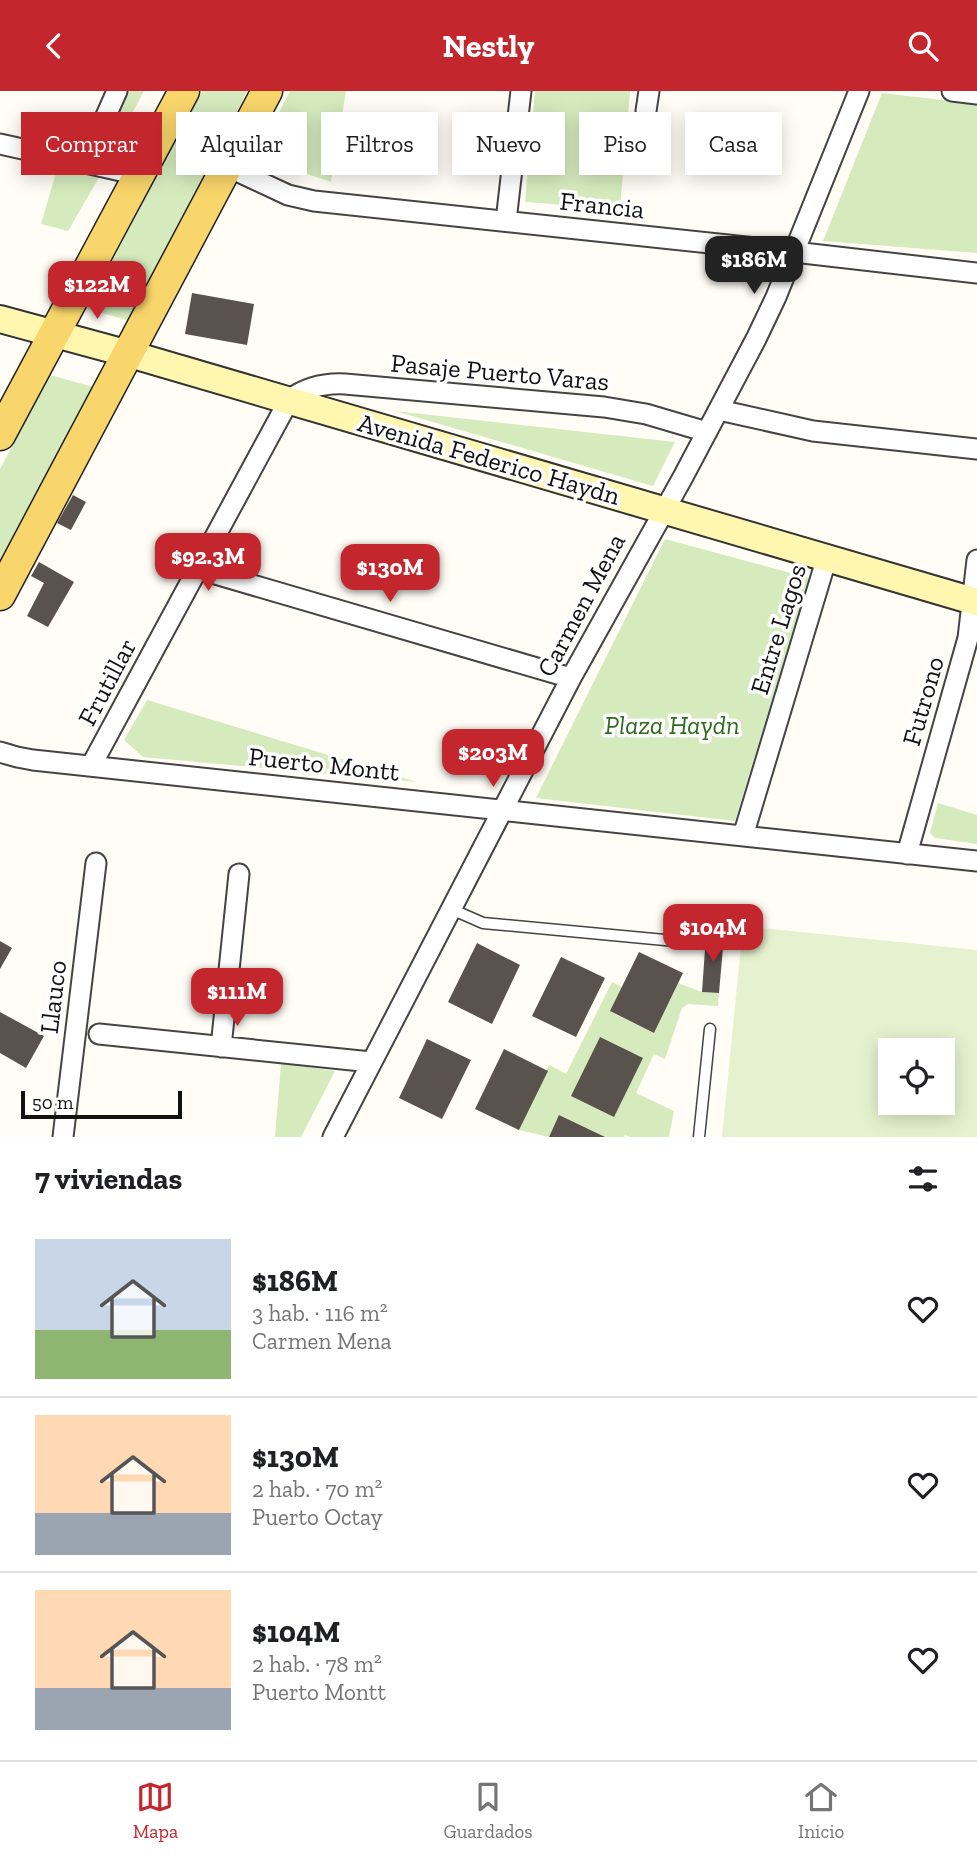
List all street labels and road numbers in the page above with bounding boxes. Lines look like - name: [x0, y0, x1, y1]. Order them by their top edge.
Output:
- street label: Francia: [558, 185, 646, 225]
- street label: Pasaje Puerto Varas: [389, 347, 611, 397]
- street label: Avenida Federico Haydn: [354, 406, 624, 512]
- street label: Carmen Mena: [530, 527, 632, 682]
- street label: Entre Lagos: [743, 560, 813, 698]
- street label: Frutillar: [71, 633, 143, 731]
- street label: Futrono: [895, 653, 951, 749]
- street label: Puerto Montt: [247, 740, 401, 788]
- street label: Llauco: [33, 959, 73, 1035]

